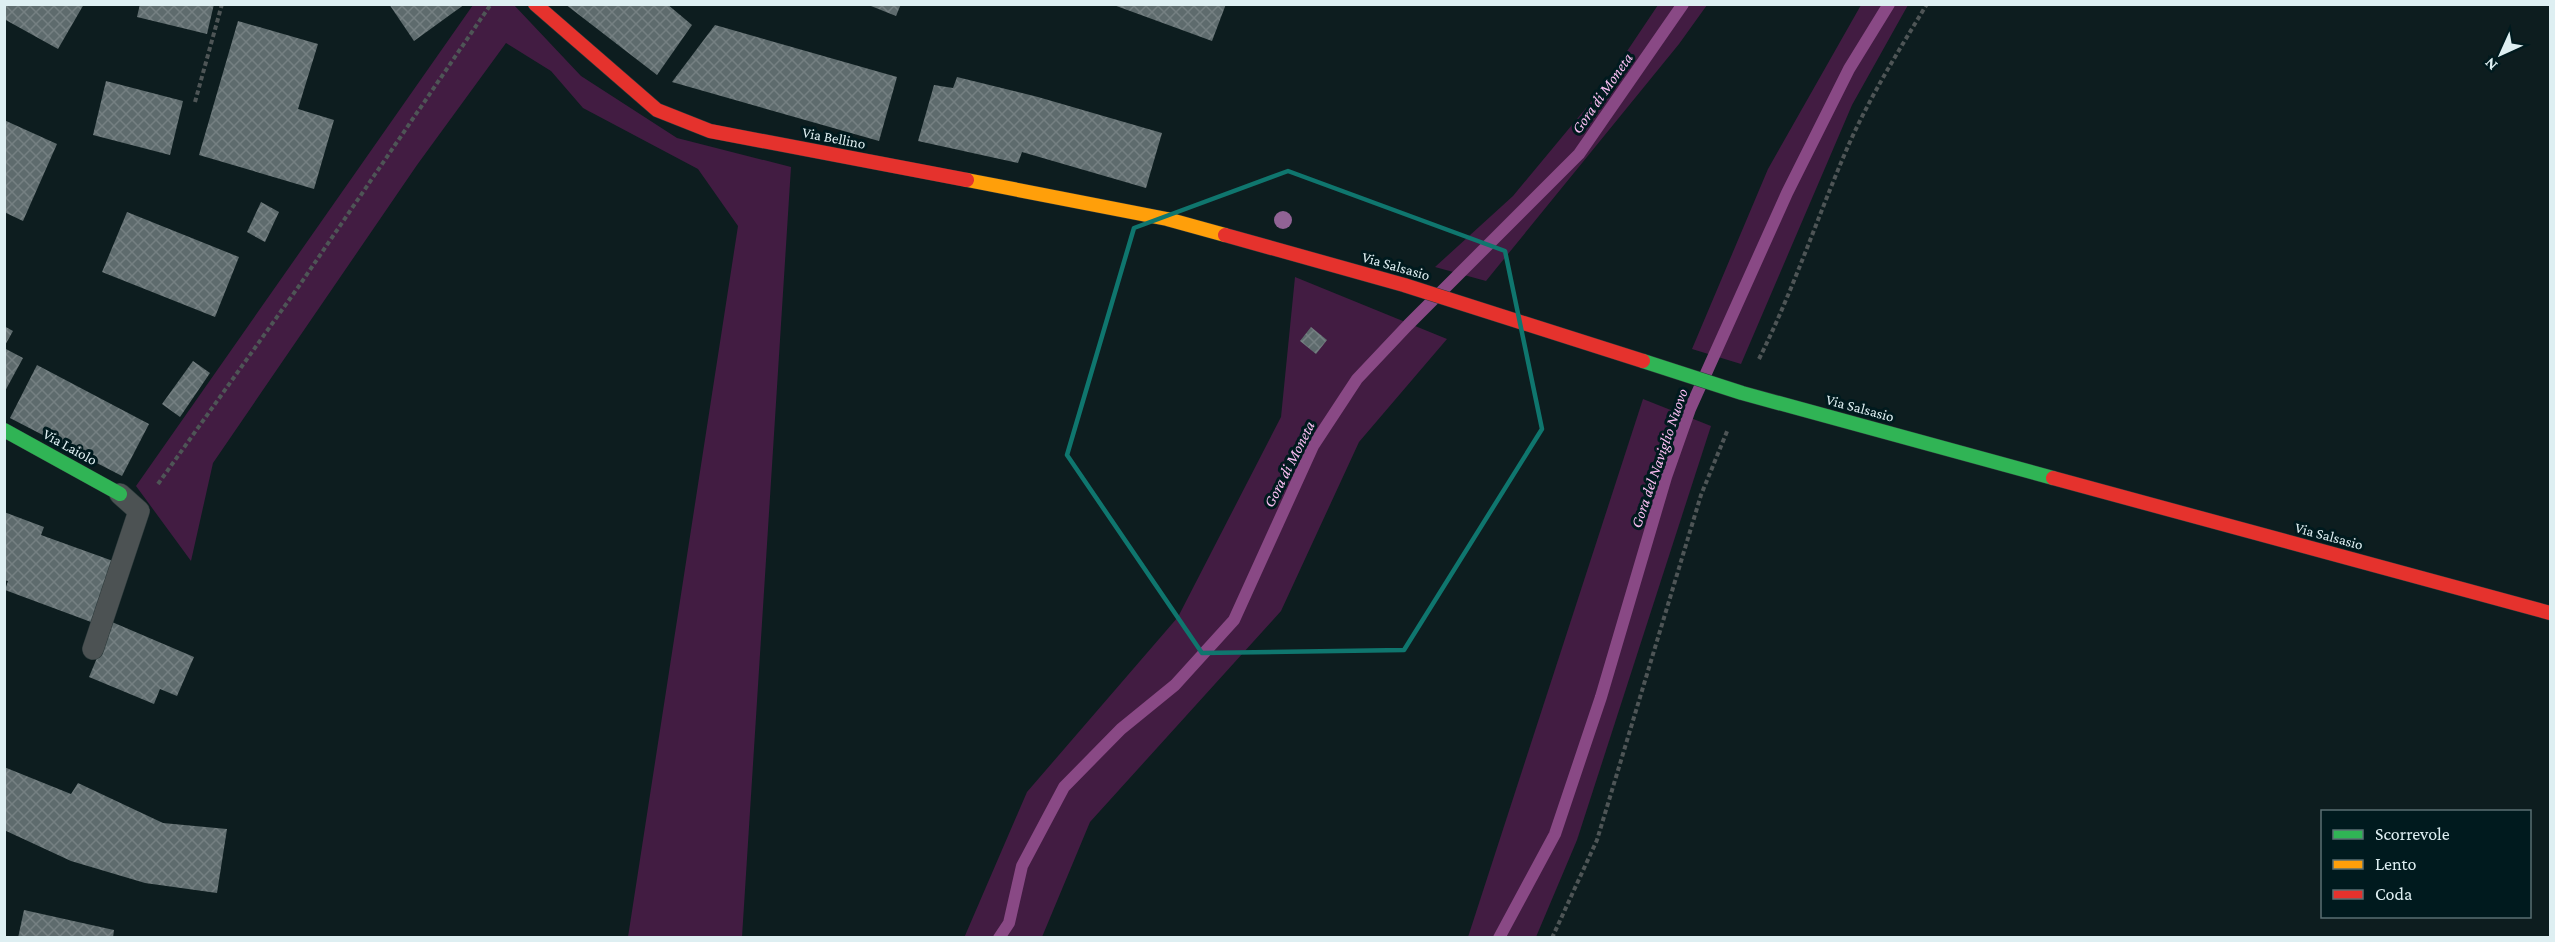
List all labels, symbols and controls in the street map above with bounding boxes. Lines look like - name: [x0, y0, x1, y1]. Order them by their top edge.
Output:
- north arrow: [2471, 24, 2531, 84]
- water label: Gora di Moneta: [1568, 49, 1636, 136]
- text: N: [2481, 54, 2501, 74]
- street label: Via Bellino: [801, 124, 867, 152]
- street label: Via Salsasio: [1360, 249, 1432, 283]
- water label: Gora del Naviglio Nuovo: [1627, 386, 1692, 530]
- street label: Via Salsasio: [1824, 391, 1896, 425]
- water label: Gora di Moneta: [1260, 418, 1318, 510]
- street label: Via Laiolo: [40, 426, 100, 468]
- street label: Via Salsasio: [2293, 519, 2365, 553]
- legend: [2321, 810, 2531, 918]
- text: Scorrevole: [2375, 824, 2450, 844]
- text: Lento: [2375, 854, 2416, 874]
- text: Coda: [2375, 884, 2412, 904]

